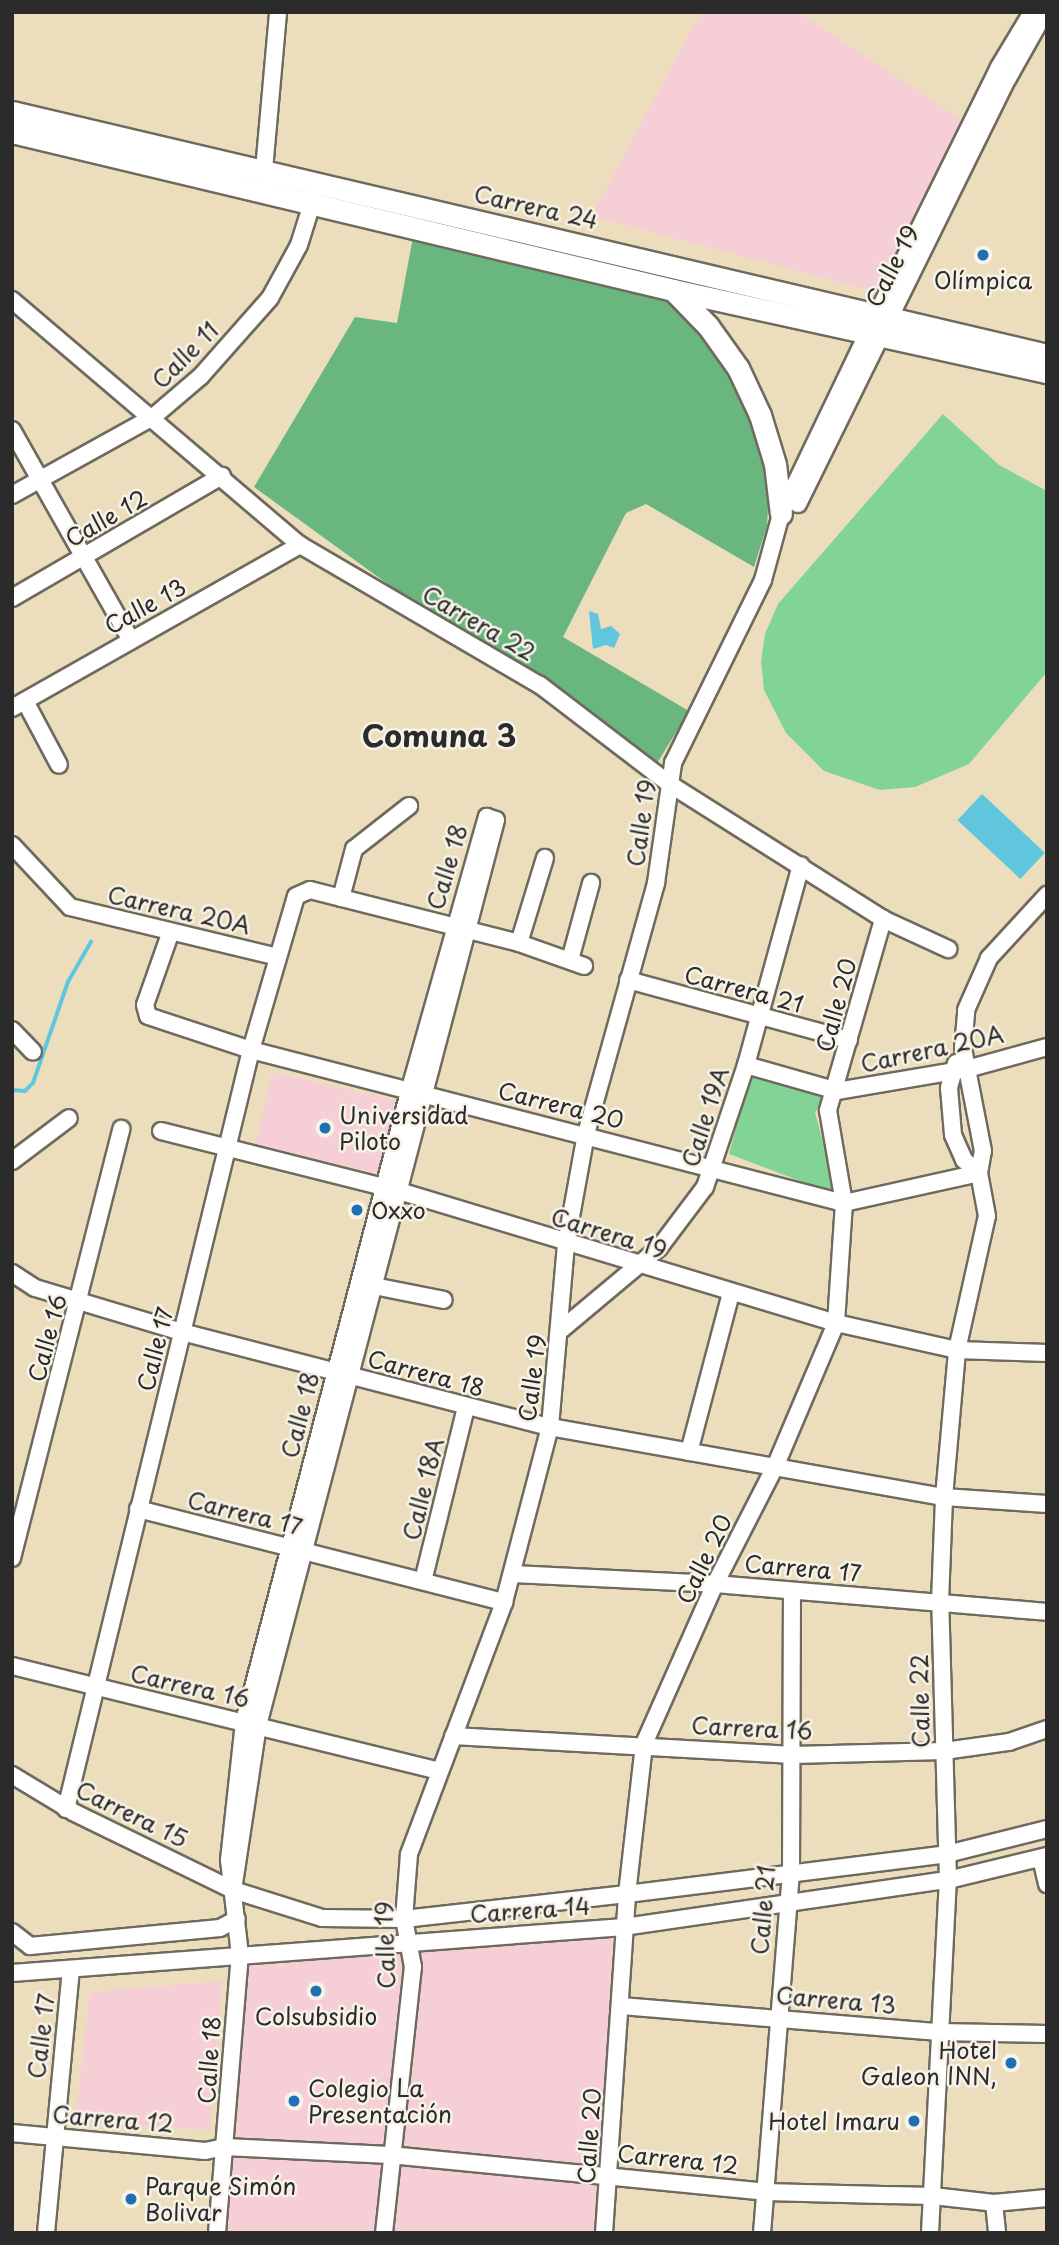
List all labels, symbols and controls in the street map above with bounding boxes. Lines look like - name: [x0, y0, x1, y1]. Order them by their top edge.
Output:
- street label: Carrera 24: [471, 179, 601, 235]
- street label: Calle 19: [860, 221, 924, 311]
- marker: Olímpica: [975, 247, 991, 263]
- place label: Olímpica: [934, 266, 1032, 294]
- street label: Calle 11: [146, 316, 224, 394]
- street label: Calle 12: [60, 484, 152, 552]
- street label: Calle 13: [99, 572, 191, 640]
- street label: Carrera 22: [417, 579, 541, 667]
- district label: Comuna 3: [362, 717, 516, 753]
- street label: Calle 19: [621, 778, 661, 868]
- street label: Calle 18: [421, 821, 473, 913]
- street label: Carrera 20A: [105, 880, 253, 940]
- street label: Calle 20: [810, 955, 862, 1055]
- street label: Carrera 21: [681, 960, 807, 1018]
- street label: Carrera 20A: [858, 1020, 1006, 1078]
- street label: Calle 19A: [676, 1063, 734, 1171]
- street label: Carrera 20: [495, 1076, 627, 1134]
- place label: Universidad Piloto: [339, 1101, 468, 1155]
- marker: Universidad Piloto: [317, 1120, 333, 1136]
- place label: Oxxo: [371, 1196, 426, 1224]
- marker: Oxxo: [349, 1202, 365, 1218]
- street label: Carrera 19: [548, 1202, 670, 1264]
- street label: Calle 16: [22, 1291, 72, 1385]
- street label: Calle 17: [131, 1304, 179, 1394]
- street label: Calle 19: [513, 1333, 551, 1423]
- street label: Carrera 18: [364, 1344, 488, 1402]
- street label: Calle 18: [275, 1369, 325, 1461]
- street label: Calle 18A: [397, 1434, 449, 1544]
- street label: Carrera 17: [184, 1485, 306, 1541]
- street label: Calle 20: [670, 1510, 738, 1608]
- street label: Carrera 17: [743, 1549, 863, 1587]
- street label: Calle 22: [905, 1654, 935, 1748]
- street label: Carrera 16: [128, 1659, 252, 1713]
- street label: Carrera 16: [690, 1711, 814, 1745]
- street label: Carrera 15: [72, 1775, 192, 1853]
- street label: Calle 21: [745, 1864, 781, 1956]
- street label: Carrera 14: [469, 1892, 591, 1928]
- street label: Calle 19: [370, 1901, 400, 1989]
- street label: Carrera 13: [775, 1981, 897, 2019]
- marker: Colsubsidio: [308, 1983, 324, 1999]
- street label: Calle 17: [22, 1992, 60, 2080]
- place label: Colsubsidio: [255, 2002, 377, 2030]
- street label: Calle 18: [192, 2015, 226, 2105]
- place label: Hotel Galeon INN,: [860, 2036, 997, 2090]
- marker: Hotel Galeon INN,: [1003, 2055, 1019, 2071]
- place label: Colegio La Presentación: [308, 2074, 452, 2128]
- street label: Calle 20: [572, 2087, 606, 2185]
- marker: Colegio La Presentación: [286, 2093, 302, 2109]
- street label: Carrera 12: [51, 2100, 175, 2138]
- place label: Hotel Imaru: [769, 2107, 900, 2135]
- marker: Hotel Imaru: [906, 2113, 922, 2129]
- street label: Carrera 12: [616, 2139, 740, 2179]
- place label: Parque Simón Bolivar: [145, 2172, 297, 2226]
- marker: Parque Simón Bolivar: [123, 2191, 139, 2207]

